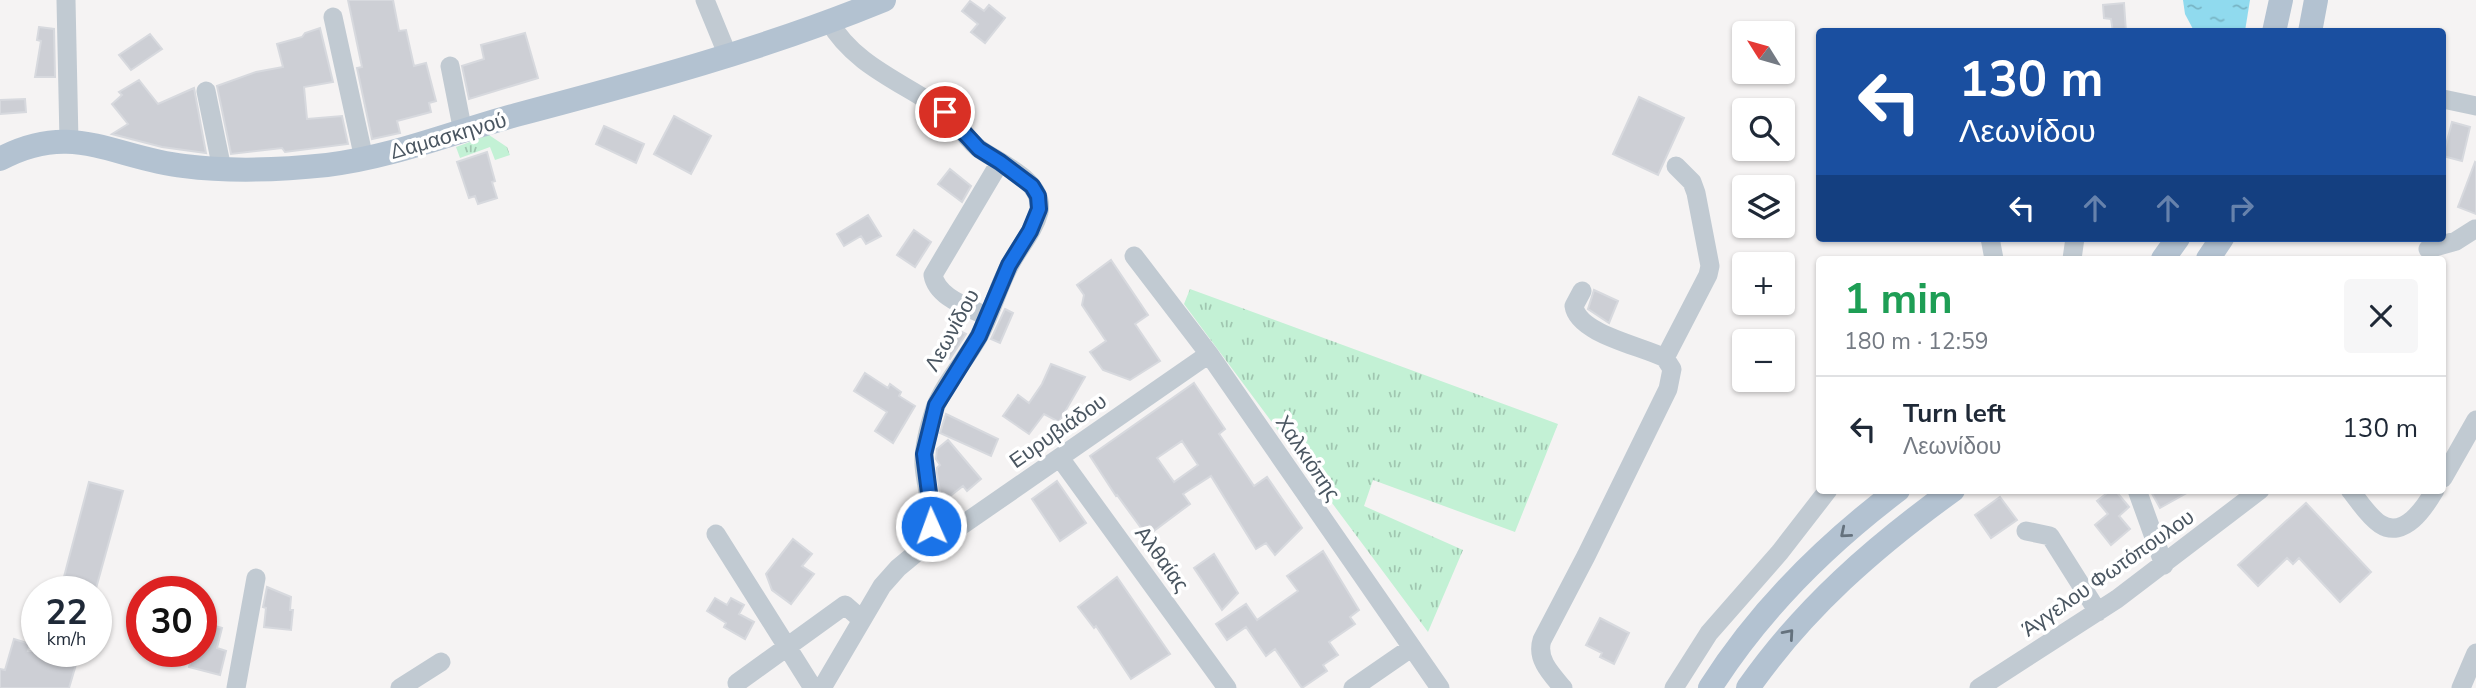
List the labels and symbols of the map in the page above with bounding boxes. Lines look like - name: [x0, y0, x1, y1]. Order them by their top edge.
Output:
- north arrow: [1732, 21, 1796, 84]
- pin: [915, 82, 975, 142]
- street label: Δαμασκηνού: [386, 106, 510, 166]
- street label: Λεωνίδου: [918, 284, 986, 376]
- street label: Ευρυβιάδου: [1004, 387, 1112, 475]
- street label: Χαλκιόπης: [1269, 410, 1347, 506]
- position arrow: [894, 489, 968, 563]
- street label: Άγγελου Φωτόπουλου: [2016, 503, 2200, 643]
- street label: Αλθαίας: [1129, 520, 1195, 598]
- one-way arrow: [1840, 525, 1853, 537]
- speed limit sign: 30: [126, 576, 217, 667]
- one-way arrow: [1781, 629, 1793, 642]

